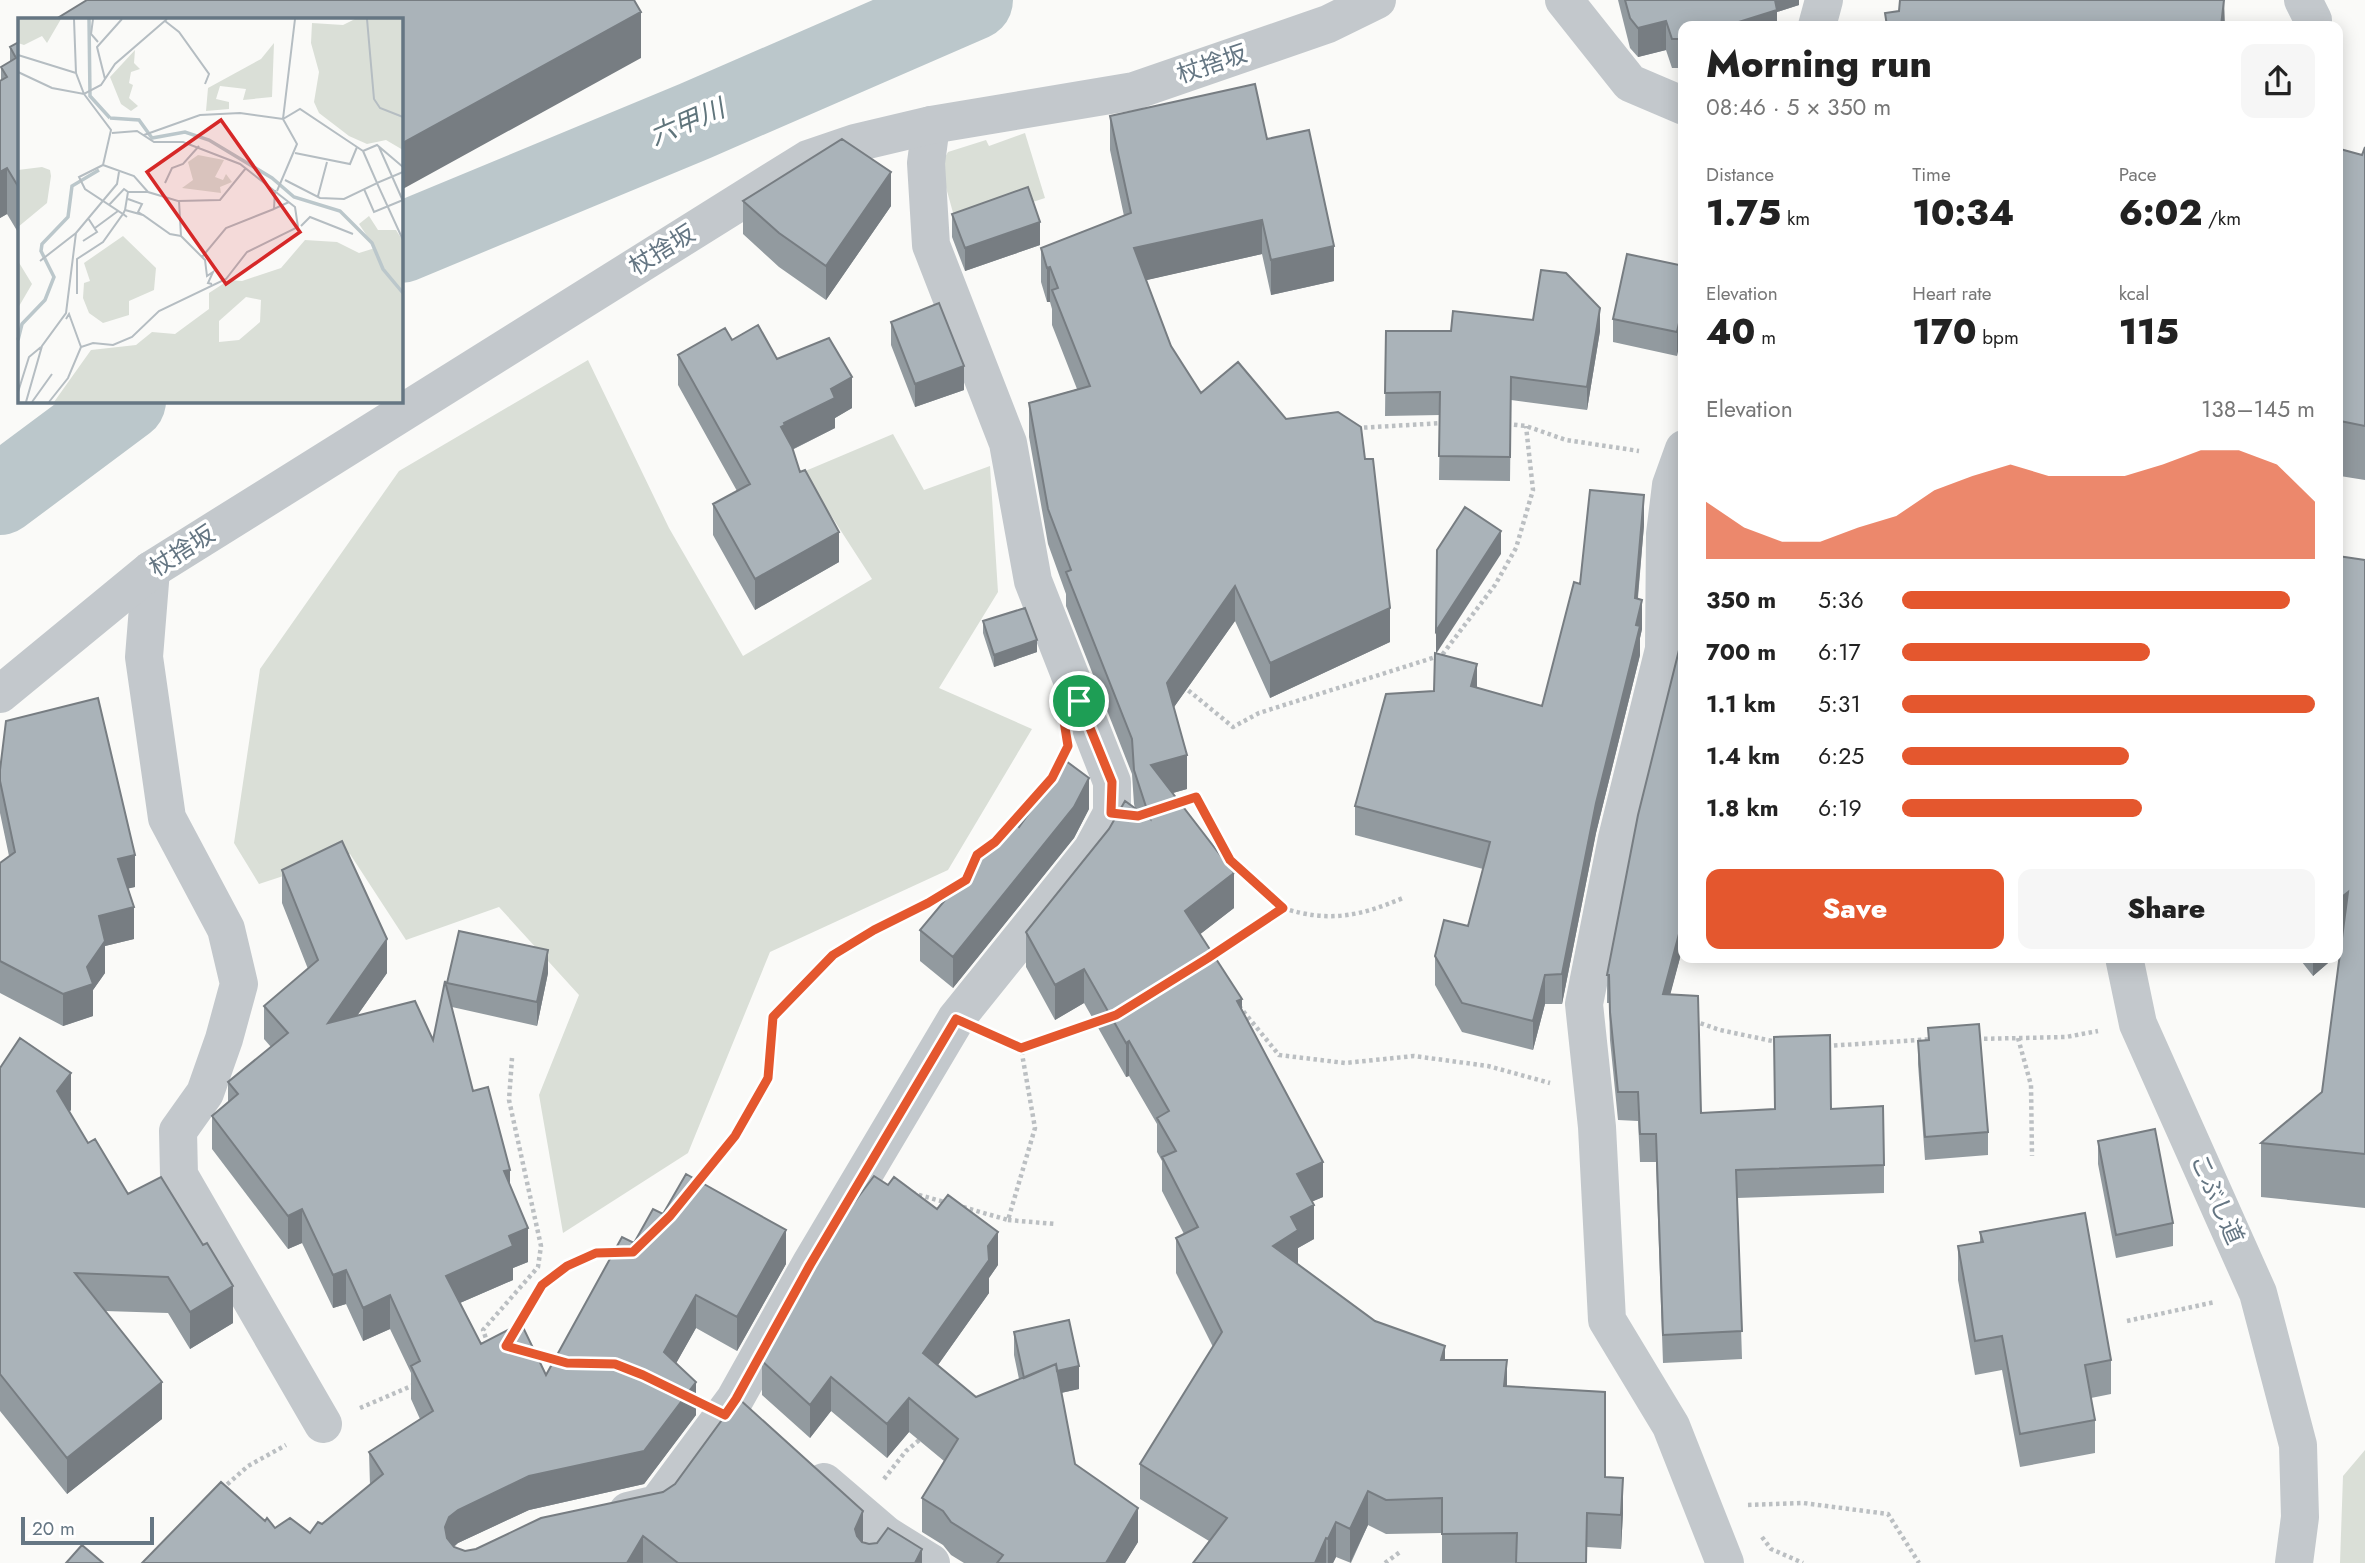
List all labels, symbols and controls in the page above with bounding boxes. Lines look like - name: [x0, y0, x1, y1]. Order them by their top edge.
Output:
- inset map: [18, 18, 402, 402]
- street label: 杖捨坂: [1172, 35, 1252, 92]
- text: Morning run: [1706, 36, 1932, 91]
- button: share: [2241, 44, 2315, 118]
- water label: 六甲川: [644, 88, 733, 155]
- text: 08:46 · 5 × 350 m: [1706, 90, 1891, 124]
- text: Distance: [1706, 161, 1774, 188]
- text: Time: [1912, 161, 1951, 188]
- text: Pace: [2119, 161, 2157, 188]
- text: 1.75: [1706, 188, 1781, 238]
- text: 10:34: [1912, 188, 2014, 238]
- text: 6:02: [2119, 188, 2202, 238]
- text: km: [1781, 205, 1810, 232]
- text: /km: [2202, 205, 2241, 232]
- street label: 杖捨坂: [622, 216, 702, 283]
- text: Elevation: [1706, 280, 1778, 307]
- text: Heart rate: [1912, 280, 1992, 307]
- text: kcal: [2119, 280, 2149, 307]
- text: 40: [1706, 307, 1755, 357]
- text: 170: [1912, 307, 1977, 357]
- text: 115: [2119, 307, 2179, 357]
- text: m: [1755, 324, 1776, 351]
- text: bpm: [1977, 324, 2019, 351]
- text: Elevation: [1706, 392, 1793, 426]
- text: 138–145 m: [2201, 392, 2315, 426]
- street label: 杖捨坂: [142, 516, 221, 585]
- text: 350 m: [1706, 583, 1776, 617]
- text: 5:36: [1818, 583, 1864, 617]
- text: 700 m: [1706, 635, 1776, 669]
- text: 6:17: [1818, 635, 1861, 669]
- pin: [1049, 671, 1109, 731]
- icon: arrive: [1060, 682, 1098, 720]
- text: 1.1 km: [1706, 687, 1776, 721]
- text: 5:31: [1818, 687, 1861, 721]
- text: 1.4 km: [1706, 739, 1780, 773]
- text: 6:25: [1818, 739, 1864, 773]
- text: 1.8 km: [1706, 791, 1779, 825]
- text: 6:19: [1818, 791, 1862, 825]
- button: Save: [1706, 869, 2004, 949]
- button: Share: [2018, 869, 2315, 949]
- street label: こぶし道: [2182, 1148, 2253, 1250]
- scale bar: [21, 1514, 154, 1546]
- text: 20 m: [32, 1515, 75, 1542]

